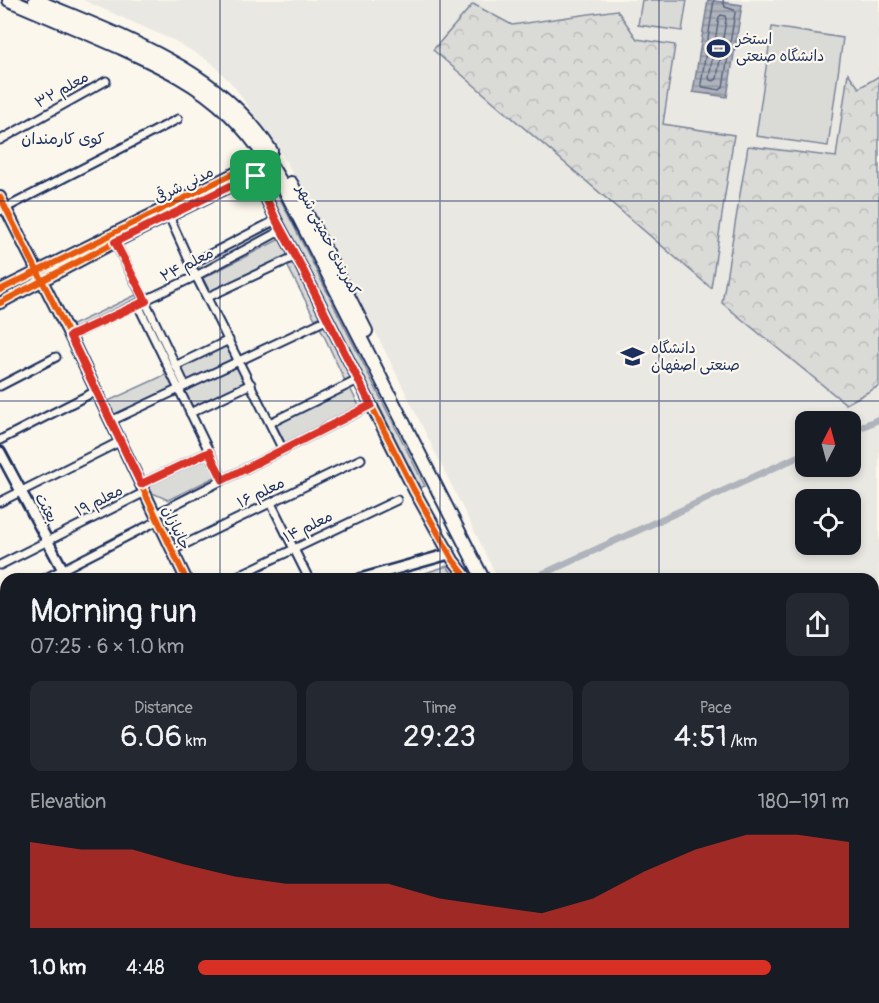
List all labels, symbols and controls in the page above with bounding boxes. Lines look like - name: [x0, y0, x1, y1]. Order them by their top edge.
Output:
- place label: استخر دانشگاه صنعتی: [734, 30, 824, 66]
- sports icon: استخر دانشگاه صنعتی: [705, 35, 731, 61]
- street label: معلم ۳۲: [32, 67, 93, 114]
- district label: کوی کارمندان: [21, 129, 105, 149]
- pin: [230, 150, 281, 201]
- icon: arrive: [239, 159, 272, 192]
- street label: مدنی شرقی: [150, 161, 217, 208]
- street label: کمربندی خمینی شهر: [291, 180, 364, 298]
- street label: معلم ۲۴: [157, 243, 218, 288]
- place label: دانشگاه صنعتی اصفهان: [651, 339, 740, 375]
- school or university icon: دانشگاه صنعتی اصفهان: [620, 344, 646, 370]
- north arrow: [795, 411, 861, 477]
- map controls: [795, 411, 861, 555]
- street label: معلم ۱۶: [234, 473, 289, 514]
- street label: معلم ۱۹: [72, 481, 127, 523]
- button: locate: [795, 489, 861, 555]
- street label: بعثت: [30, 490, 62, 526]
- street label: جانبازان: [158, 503, 194, 553]
- street label: معلم ۱۴: [280, 507, 337, 549]
- text: Morning run: [30, 591, 197, 632]
- button: share: [786, 593, 849, 656]
- text: 07:25 · 6 × 1.0 km: [30, 634, 184, 659]
- text: Distance: [134, 698, 193, 718]
- text: Time: [423, 698, 456, 718]
- text: Pace: [700, 698, 731, 718]
- text: 6.06: [120, 718, 182, 755]
- text: 29:23: [403, 718, 476, 755]
- text: 4:51: [674, 718, 727, 755]
- text: km: [182, 731, 207, 751]
- text: /km: [727, 731, 757, 751]
- text: Elevation: [30, 789, 106, 814]
- text: 180–191 m: [758, 789, 849, 814]
- text: 1.0 km: [30, 955, 86, 980]
- text: 4:48: [126, 955, 165, 980]

